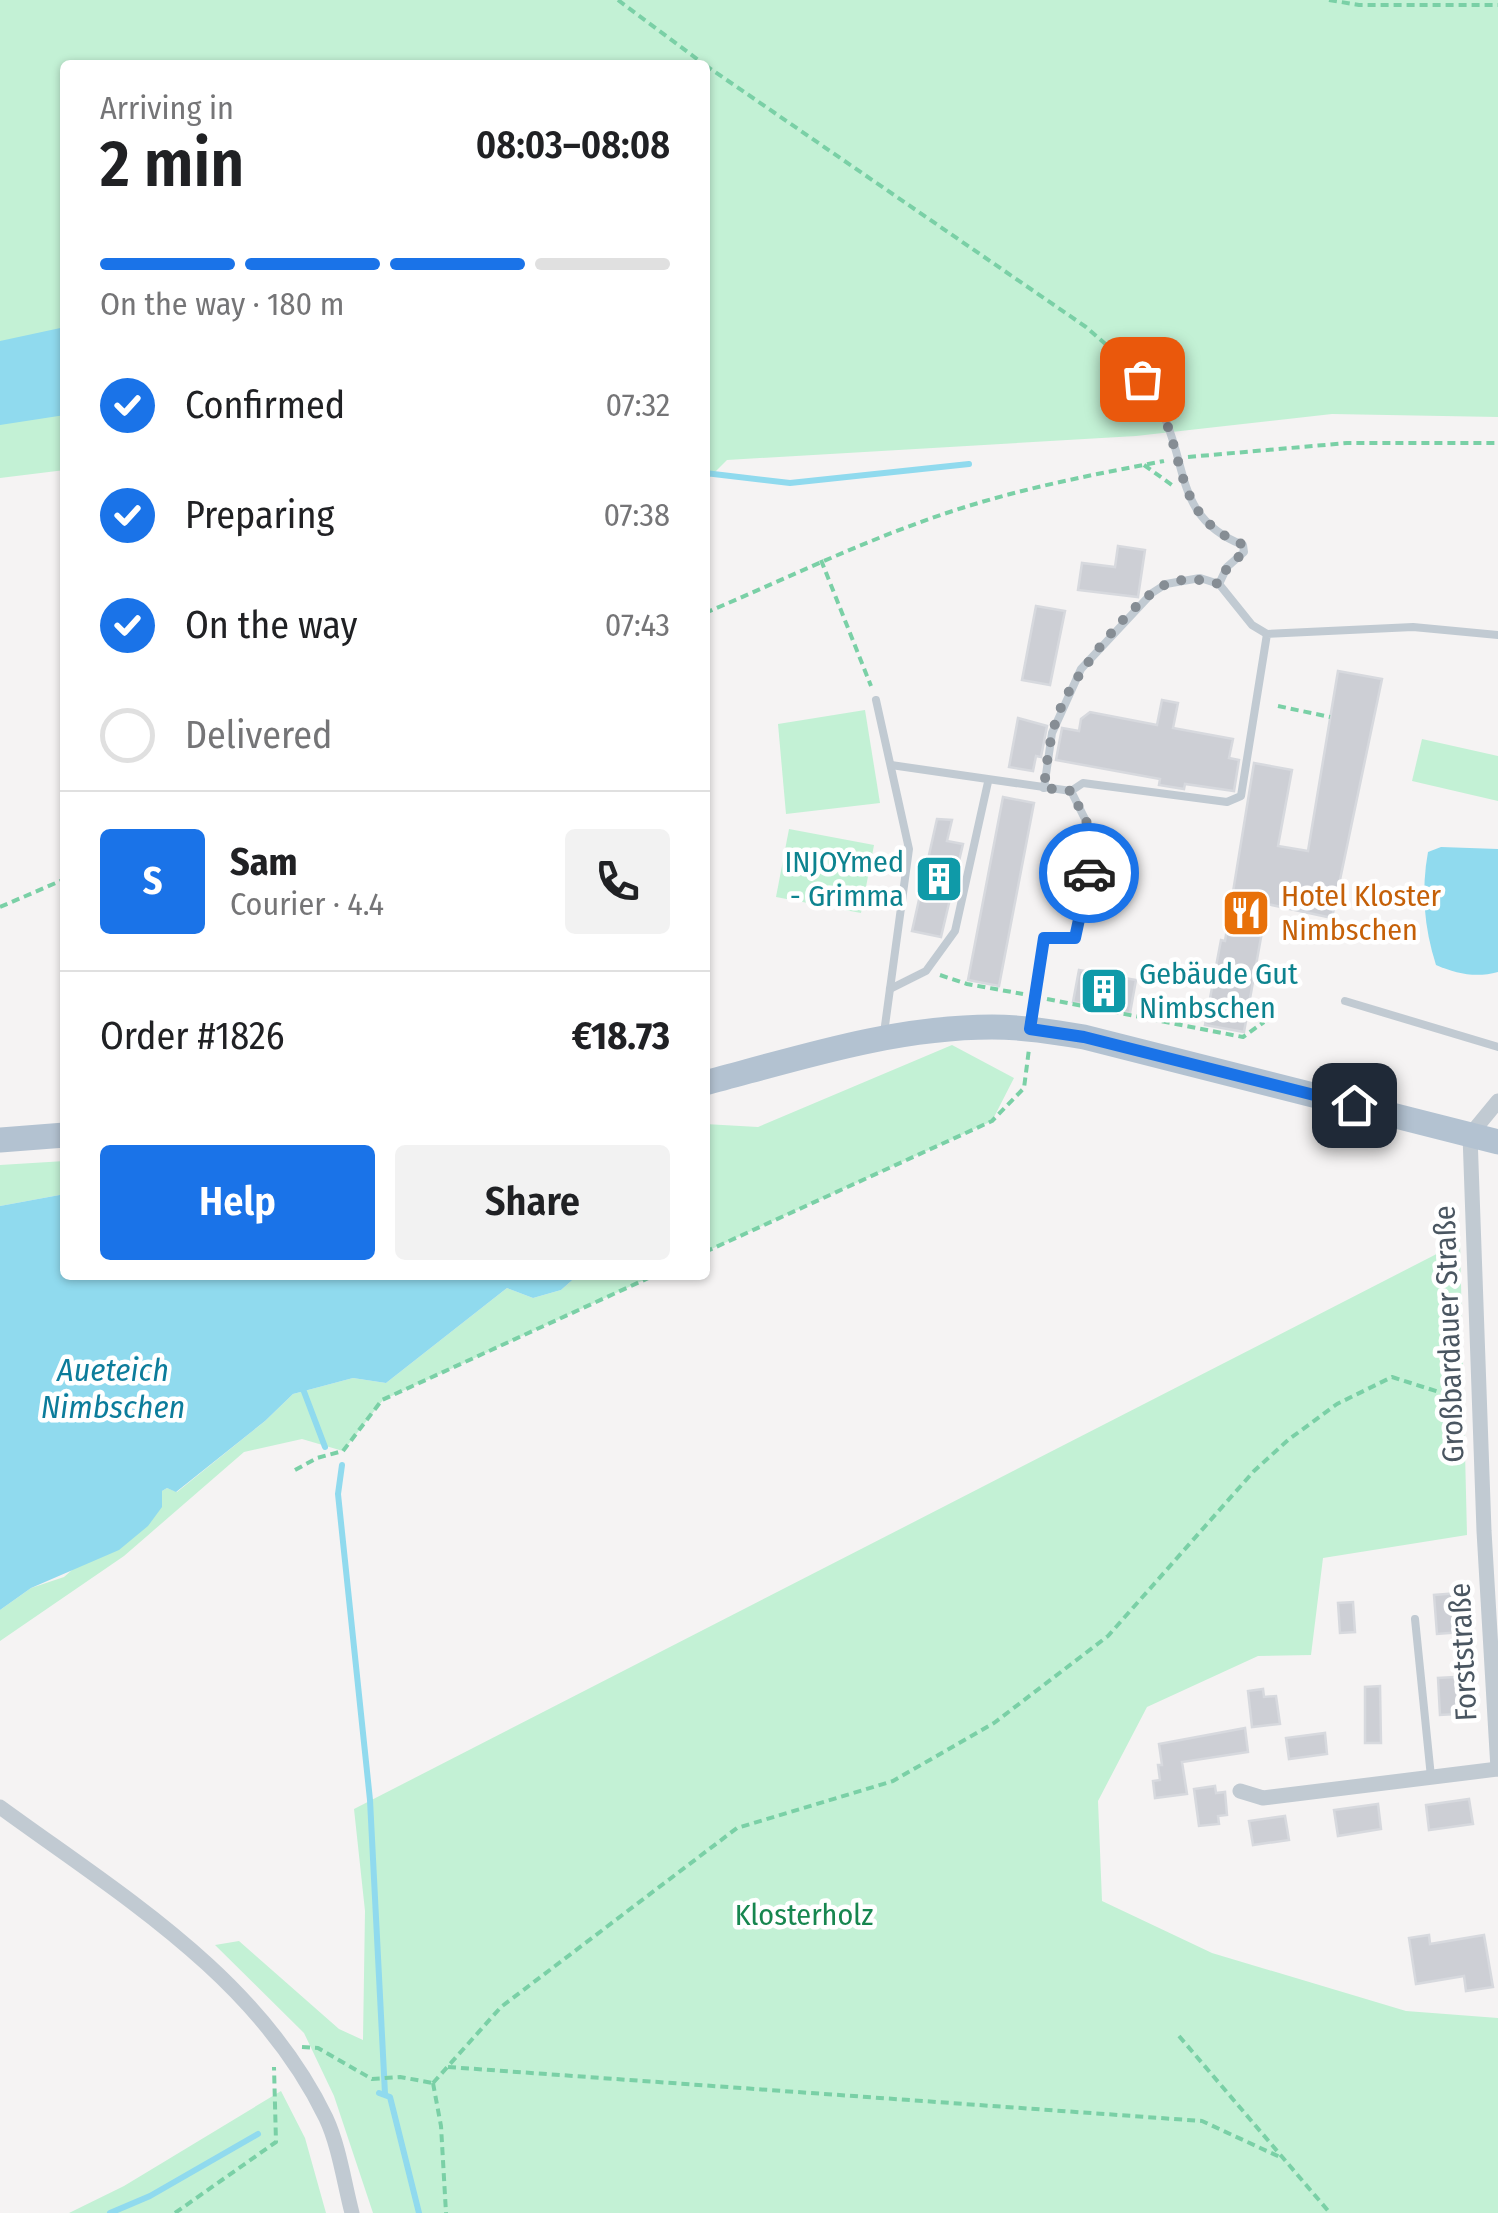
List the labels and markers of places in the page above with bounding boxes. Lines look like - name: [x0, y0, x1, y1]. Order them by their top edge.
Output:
- pin: [1100, 337, 1185, 422]
- place label: INJOYmed - Grimma: [784, 844, 904, 914]
- building icon: INJOYmed - Grimma: [913, 853, 965, 905]
- place label: Hotel Kloster Nimbschen: [1281, 878, 1442, 948]
- restaurant icon: Hotel Kloster Nimbschen: [1220, 887, 1272, 939]
- place label: Gebäude Gut Nimbschen: [1139, 956, 1298, 1026]
- building icon: Gebäude Gut Nimbschen: [1078, 965, 1130, 1017]
- pin: [1312, 1063, 1397, 1148]

